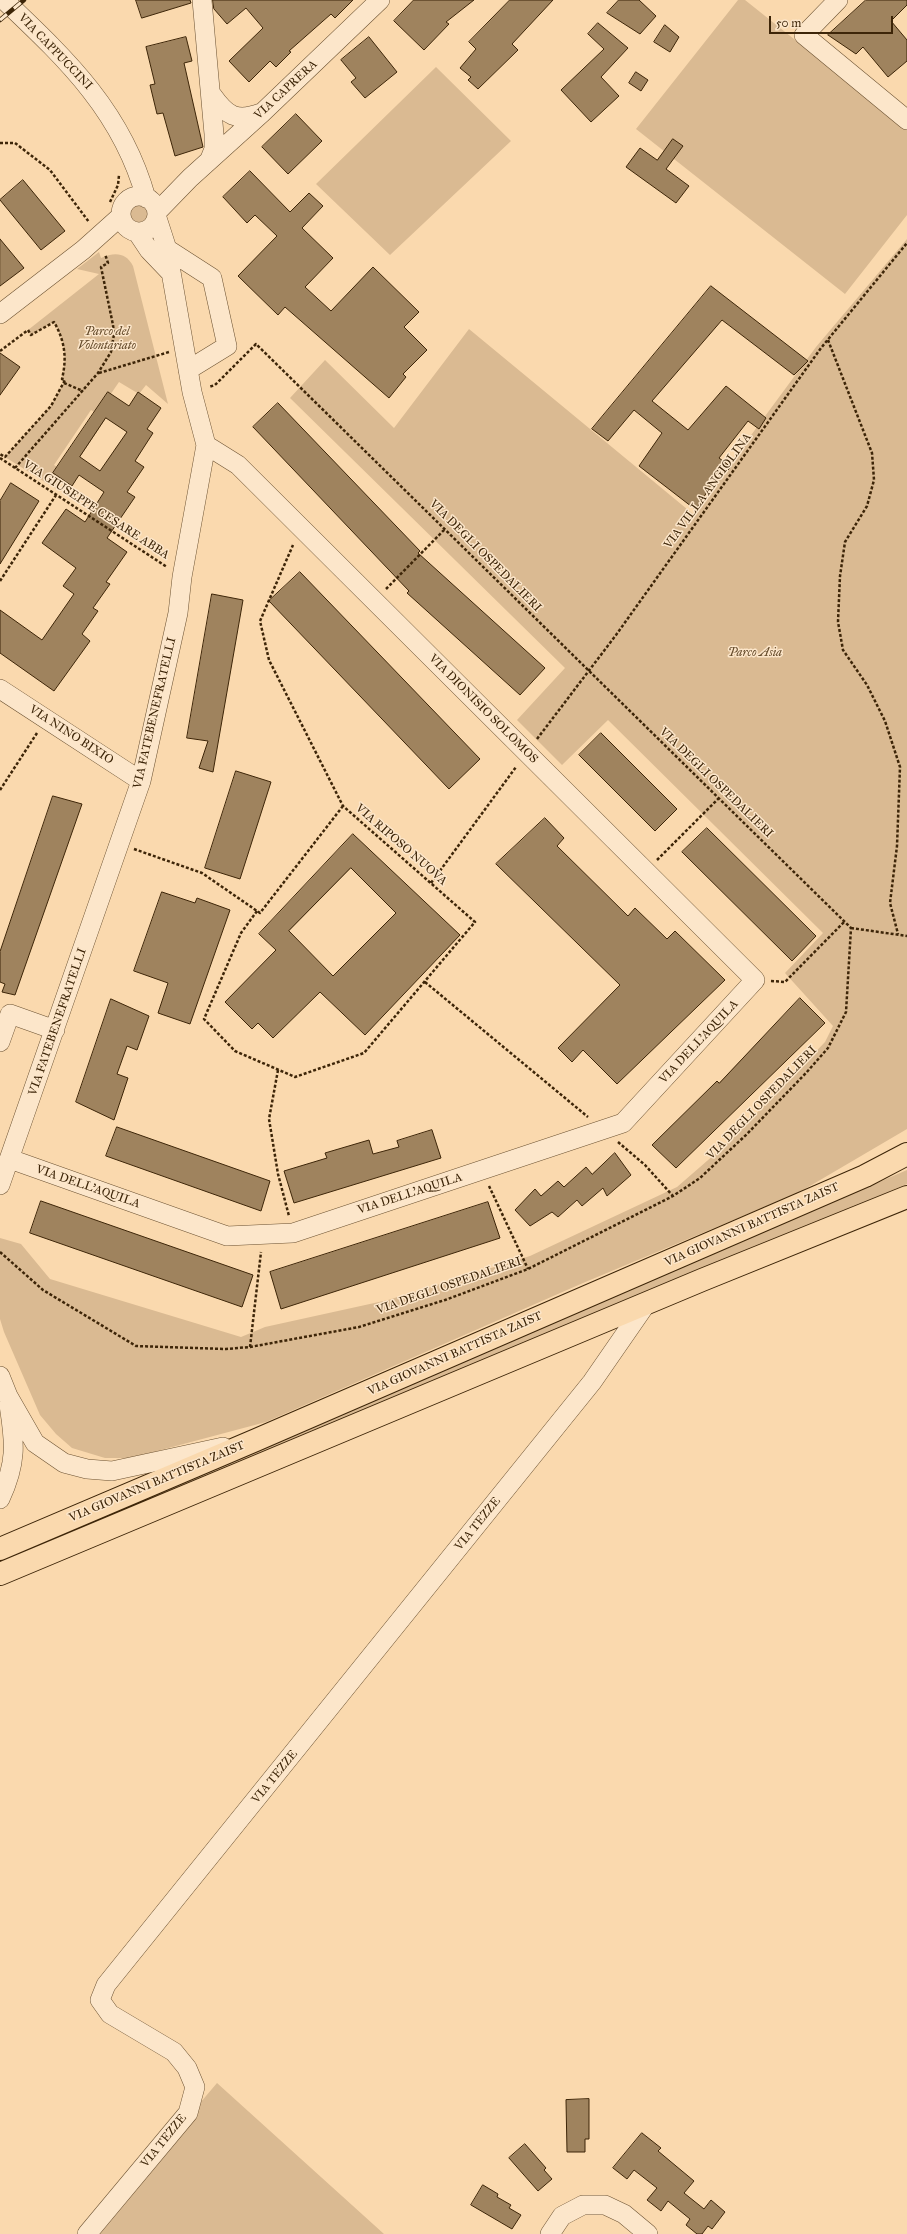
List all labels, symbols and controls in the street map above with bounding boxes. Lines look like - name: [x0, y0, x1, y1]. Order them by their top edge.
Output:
- scale bar: [771, 8, 895, 34]
- street label: VIA CAPPUCCINI: [15, 11, 95, 93]
- text: 50 m: [776, 16, 801, 30]
- street label: VIA CAPRERA: [252, 57, 320, 123]
- park label: Parco del Volontariato: [78, 325, 136, 353]
- street label: VIA VILLA ANGIOLINA: [661, 430, 755, 552]
- street label: VIA GIUSEPPE CESARE ABBA: [20, 457, 172, 563]
- street label: VIA DEGLI OSPEDALIERI: [426, 497, 544, 615]
- street label: VIA FATEBENEFRATELLI: [131, 636, 179, 790]
- park label: Parco Asia: [728, 646, 782, 660]
- street label: VIA DIONISIO SOLOMOS: [425, 651, 541, 767]
- street label: VIA NINO BIXIO: [26, 702, 116, 768]
- street label: VIA DEGLI OSPEDALIERI: [656, 725, 776, 841]
- street label: VIA RIPOSO NUOVA: [352, 801, 450, 889]
- street label: VIA FATEBENEFRATELLI: [26, 946, 90, 1098]
- street label: VIA DELL'AQUILA: [656, 997, 742, 1087]
- street label: VIA DEGLI OSPEDALIERI: [704, 1043, 820, 1163]
- street label: VIA DELL'AQUILA: [34, 1162, 142, 1212]
- street label: VIA DELL'AQUILA: [356, 1170, 464, 1218]
- street label: VIA GIOVANNI BATTISTA ZAIST: [663, 1180, 841, 1270]
- street label: VIA DEGLI OSPEDALIERI: [375, 1254, 523, 1318]
- street label: VIA GIOVANNI BATTISTA ZAIST: [366, 1309, 544, 1399]
- street label: VIA GIOVANNI BATTISTA ZAIST: [67, 1438, 247, 1526]
- street label: VIA TEZZE: [452, 1494, 504, 1554]
- street label: VIA TEZZE: [249, 1747, 301, 1807]
- street label: VIA TEZZE: [138, 2111, 190, 2171]

